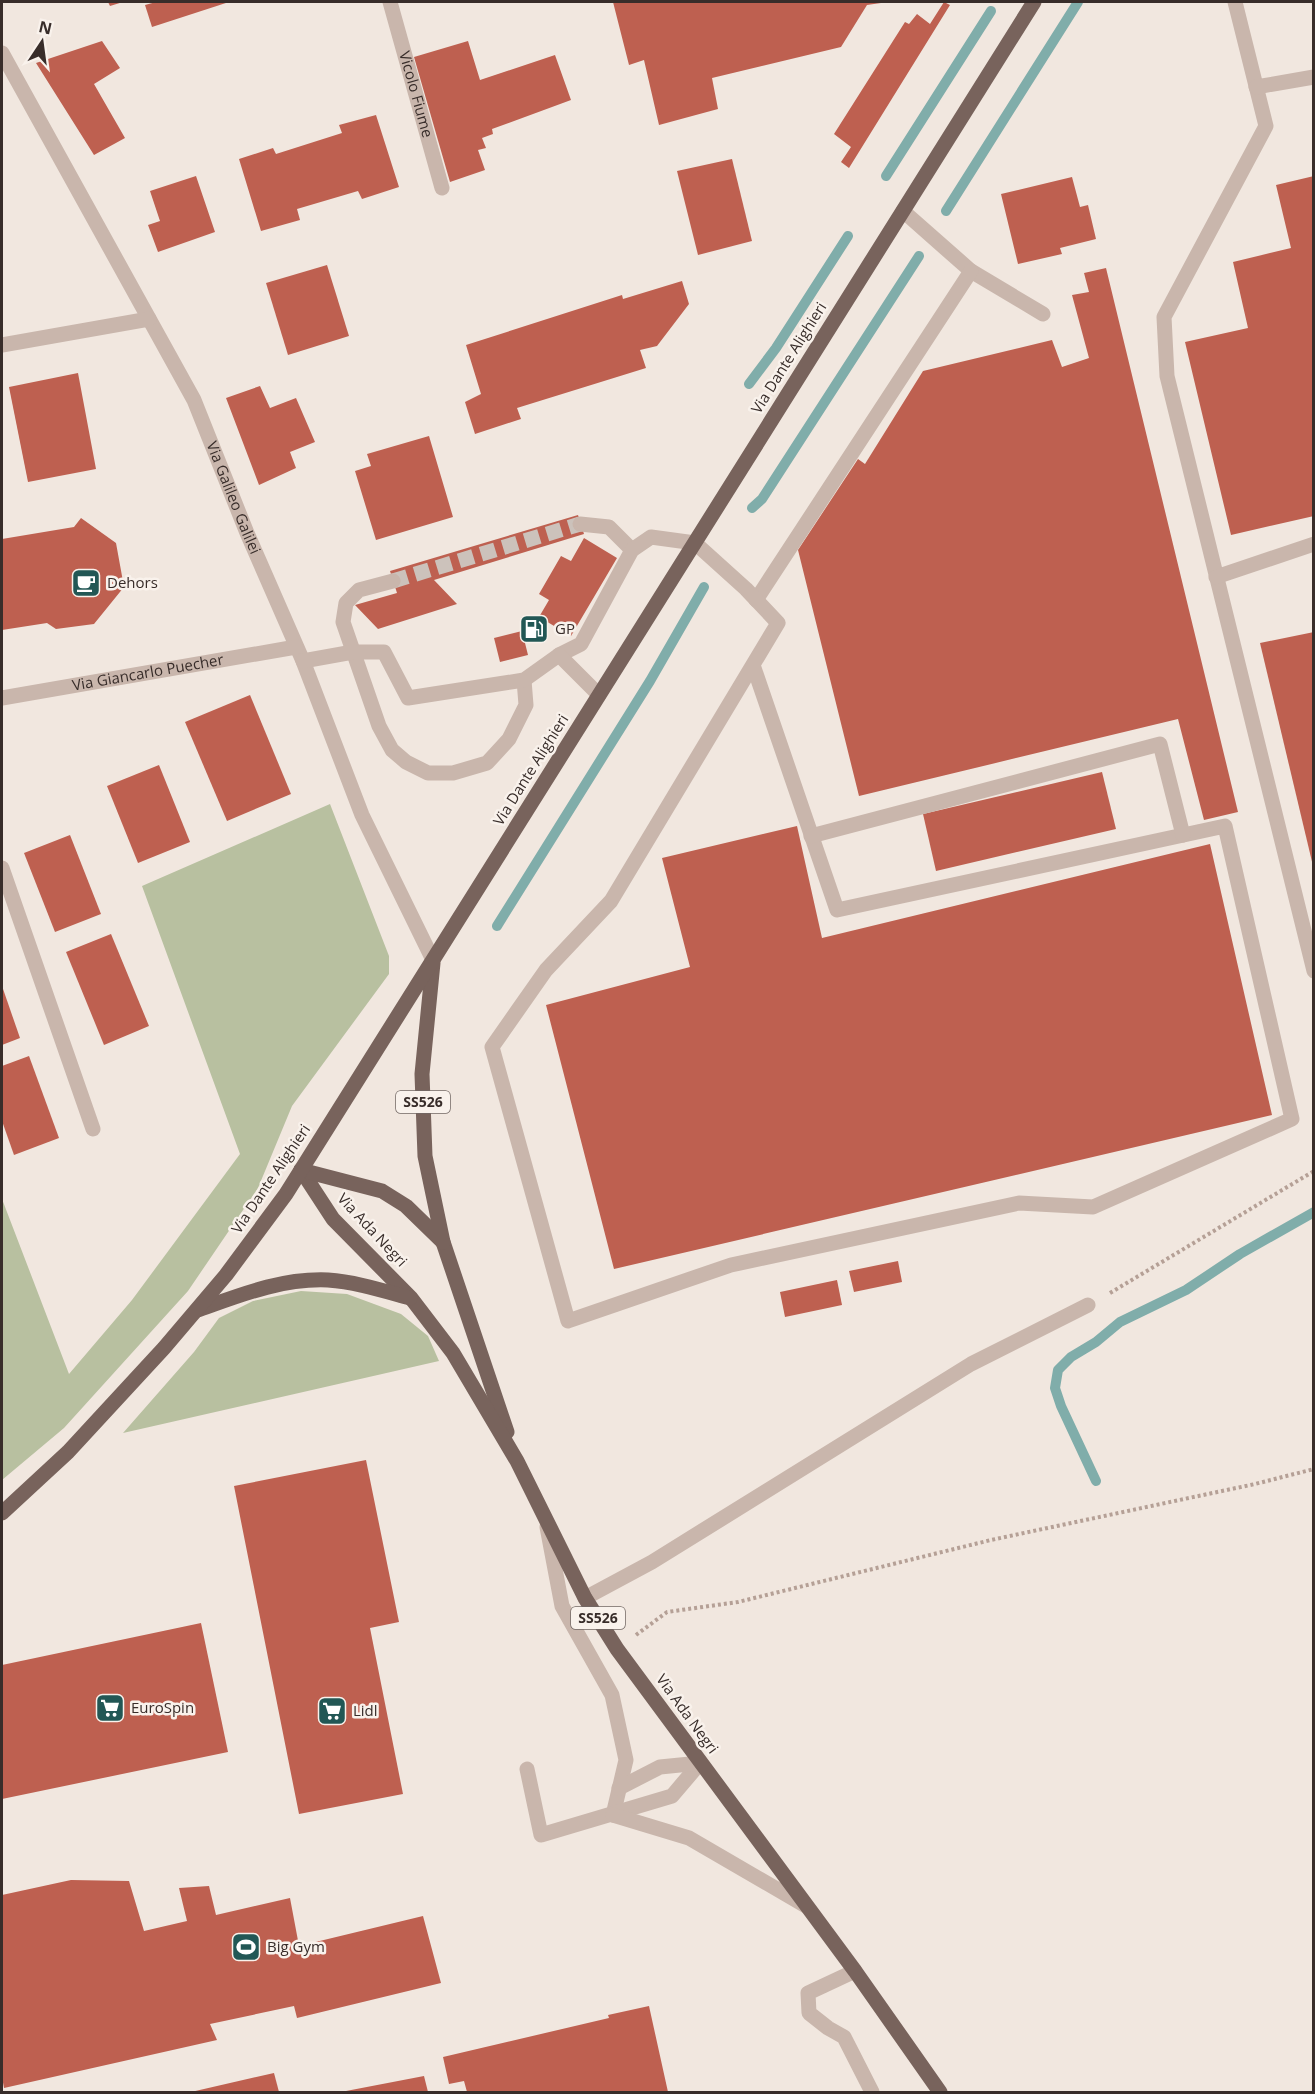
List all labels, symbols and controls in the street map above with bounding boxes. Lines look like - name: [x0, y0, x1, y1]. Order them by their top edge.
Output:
- north arrow: [12, 12, 72, 72]
- text: N: [37, 15, 54, 40]
- street label: Vicolo Fiume: [395, 49, 438, 140]
- street label: Via Dante Alighieri: [746, 298, 830, 417]
- street label: Via Galileo Galilei: [202, 438, 266, 557]
- cafe icon: Dehors: [70, 567, 102, 599]
- place label: Dehors: [107, 572, 158, 592]
- fuel station icon: GP: [518, 613, 550, 645]
- place label: GP: [555, 618, 575, 638]
- street label: Via Giancarlo Puecher: [70, 649, 225, 695]
- street label: Via Dante Alighieri: [488, 710, 572, 829]
- road number: SS526: [396, 1091, 450, 1113]
- street label: Via Dante Alighieri: [226, 1120, 314, 1237]
- street label: Via Ada Negri: [333, 1188, 412, 1270]
- road number: SS526: [571, 1607, 625, 1629]
- street label: Via Ada Negri: [652, 1670, 723, 1757]
- supermarket icon: EuroSpin: [94, 1692, 126, 1724]
- supermarket icon: Lidl: [316, 1695, 348, 1727]
- place label: EuroSpin: [131, 1697, 194, 1717]
- place label: Lidl: [353, 1700, 378, 1720]
- sports icon: Big Gym: [230, 1931, 262, 1963]
- place label: Big Gym: [267, 1936, 325, 1956]

